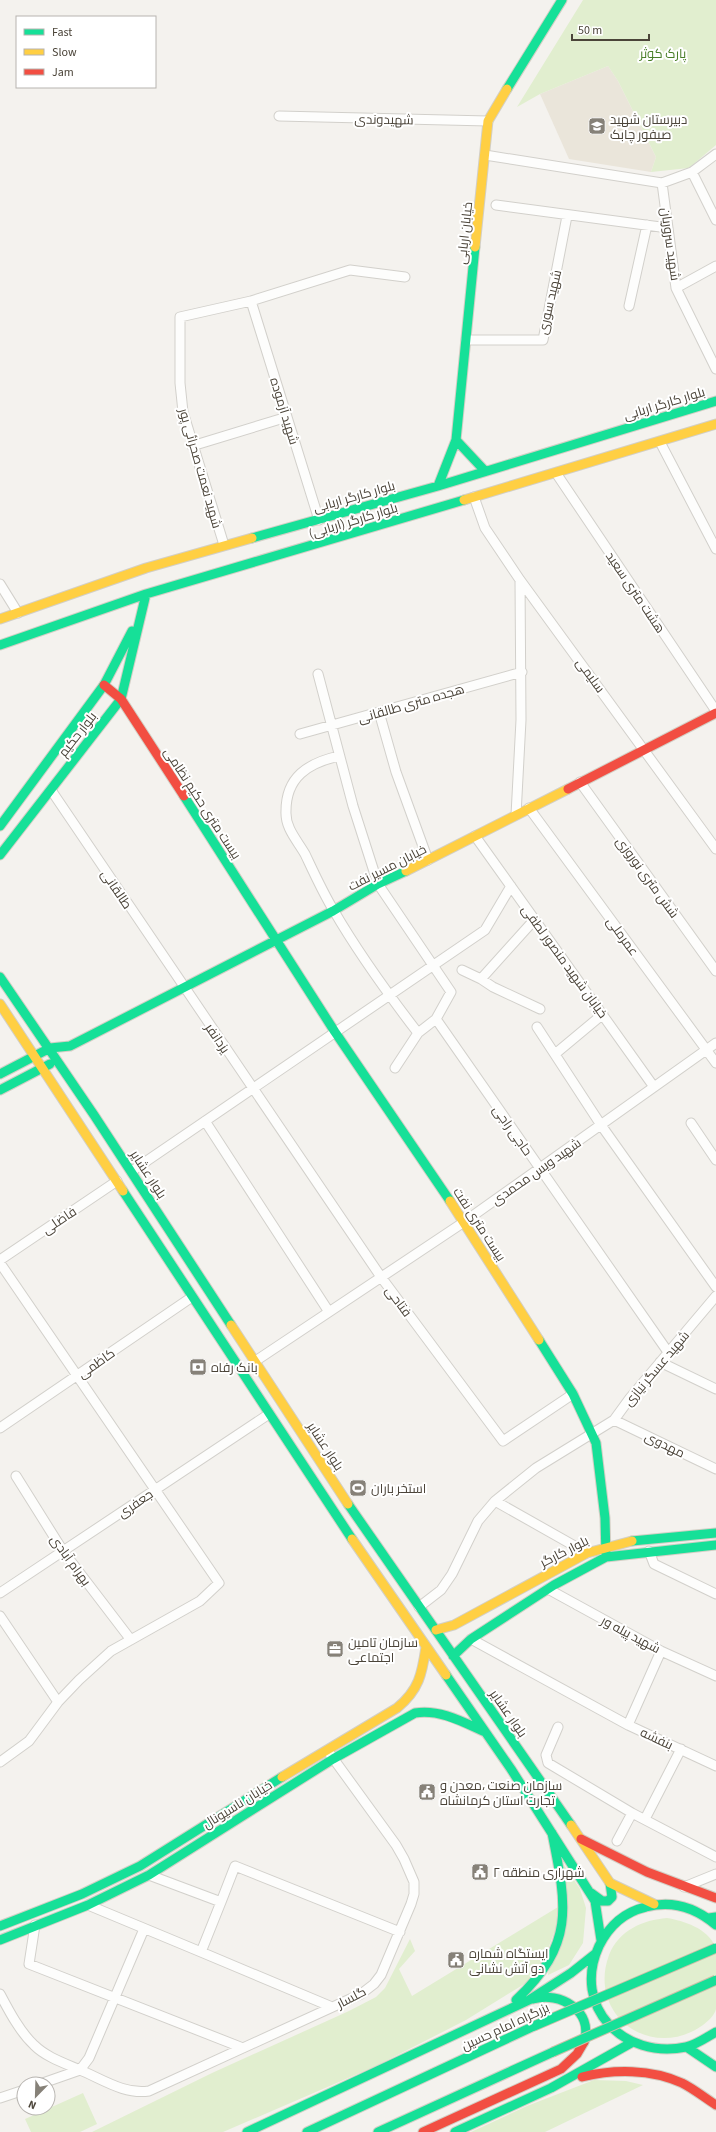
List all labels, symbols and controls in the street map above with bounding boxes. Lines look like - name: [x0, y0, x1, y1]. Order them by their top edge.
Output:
- legend: [16, 16, 156, 88]
- scale bar: [572, 16, 649, 42]
- text: 50 m: [578, 22, 602, 39]
- text: Fast: [52, 24, 72, 41]
- text: Slow: [52, 44, 77, 61]
- park label: پارک کوثر: [639, 45, 687, 63]
- text: Jam: [52, 64, 74, 81]
- street label: شهیدوندی: [354, 110, 414, 130]
- place label: دبیرستان شهید صیفور چابک: [610, 111, 687, 144]
- school or university icon: دبیرستان شهید صیفور چابک: [587, 116, 607, 136]
- street label: خیابان اربابی: [453, 201, 477, 265]
- street label: شهید سروریان: [656, 206, 684, 282]
- street label: شهید سوری: [534, 268, 566, 336]
- street label: شهید آزموده: [265, 375, 303, 447]
- street label: بلوار کارگر اربابی: [621, 383, 707, 425]
- street label: شهید نعمت صحرائی پور: [174, 405, 226, 531]
- street label: بلوار کارگر اربابی: [311, 477, 397, 517]
- street label: بلوار کارگر (اربابی): [307, 499, 400, 543]
- street label: هشت متری سعید: [601, 548, 669, 637]
- street label: سلیمی: [571, 655, 609, 697]
- street label: هجده متری طالقانی: [356, 680, 467, 728]
- street label: بلوار حکیم: [54, 708, 101, 761]
- street label: بیست متری حکیم نظامی: [159, 744, 245, 863]
- street label: شش متری نوروزی: [612, 833, 683, 922]
- street label: خیابان مسیر نفت: [345, 840, 430, 895]
- street label: طالقانی: [96, 866, 136, 913]
- street label: خیابان شهید منصور لطفی: [517, 901, 611, 1022]
- street label: عمرملی: [602, 913, 642, 960]
- street label: یزدانفر: [200, 1019, 234, 1058]
- street label: حاجی راجی: [488, 1102, 536, 1159]
- street label: شهید ویس محمدی: [488, 1134, 585, 1209]
- street label: بلوار عشایر: [125, 1146, 171, 1202]
- street label: بیست متری نفت: [449, 1184, 510, 1265]
- street label: فاضلی: [39, 1203, 80, 1239]
- street label: فتاحی: [381, 1283, 416, 1321]
- street label: شهید عسگر نیازی: [620, 1327, 694, 1410]
- street label: کاظمی: [74, 1344, 119, 1383]
- bank icon: بانک رفاه: [188, 1357, 208, 1377]
- place label: بانک رفاه: [211, 1359, 258, 1377]
- street label: بلوار عشایر: [302, 1418, 348, 1474]
- street label: مهدوی: [641, 1427, 688, 1462]
- sports icon: استخر باران: [348, 1478, 368, 1498]
- place label: استخر باران: [371, 1480, 426, 1498]
- street label: جعفری: [114, 1485, 157, 1522]
- street label: بهرام آبادی: [46, 1531, 95, 1590]
- street label: بلوار کارگر: [536, 1532, 592, 1572]
- street label: شهید پیله ور: [597, 1611, 663, 1658]
- place label: سازمان تامین اجتماعی: [348, 1634, 418, 1667]
- office icon: سازمان تامین اجتماعی: [325, 1639, 345, 1659]
- street label: بلوار عشایر: [485, 1685, 531, 1741]
- street label: بنفشه: [637, 1724, 676, 1754]
- street label: خیابان ناسیونال: [199, 1776, 276, 1833]
- place label: سازمان صنعت ،معدن و تجارت استان کرمانشاه: [440, 1777, 562, 1810]
- public building icon: سازمان صنعت ،معدن و تجارت استان کرمانشاه: [417, 1782, 437, 1802]
- public building icon: شهراری منطقه ۲: [470, 1862, 490, 1882]
- place label: شهراری منطقه ۲: [493, 1864, 585, 1882]
- place label: ایستگاه شماره دو آتش نشانی: [469, 1945, 549, 1978]
- public building icon: ایستگاه شماره دو آتش نشانی: [446, 1950, 466, 1970]
- street label: گلسار: [333, 1983, 369, 2013]
- street label: بزرگراه امام حسین: [459, 1999, 552, 2055]
- north arrow: [16, 2076, 56, 2116]
- text: N: [26, 2096, 39, 2113]

